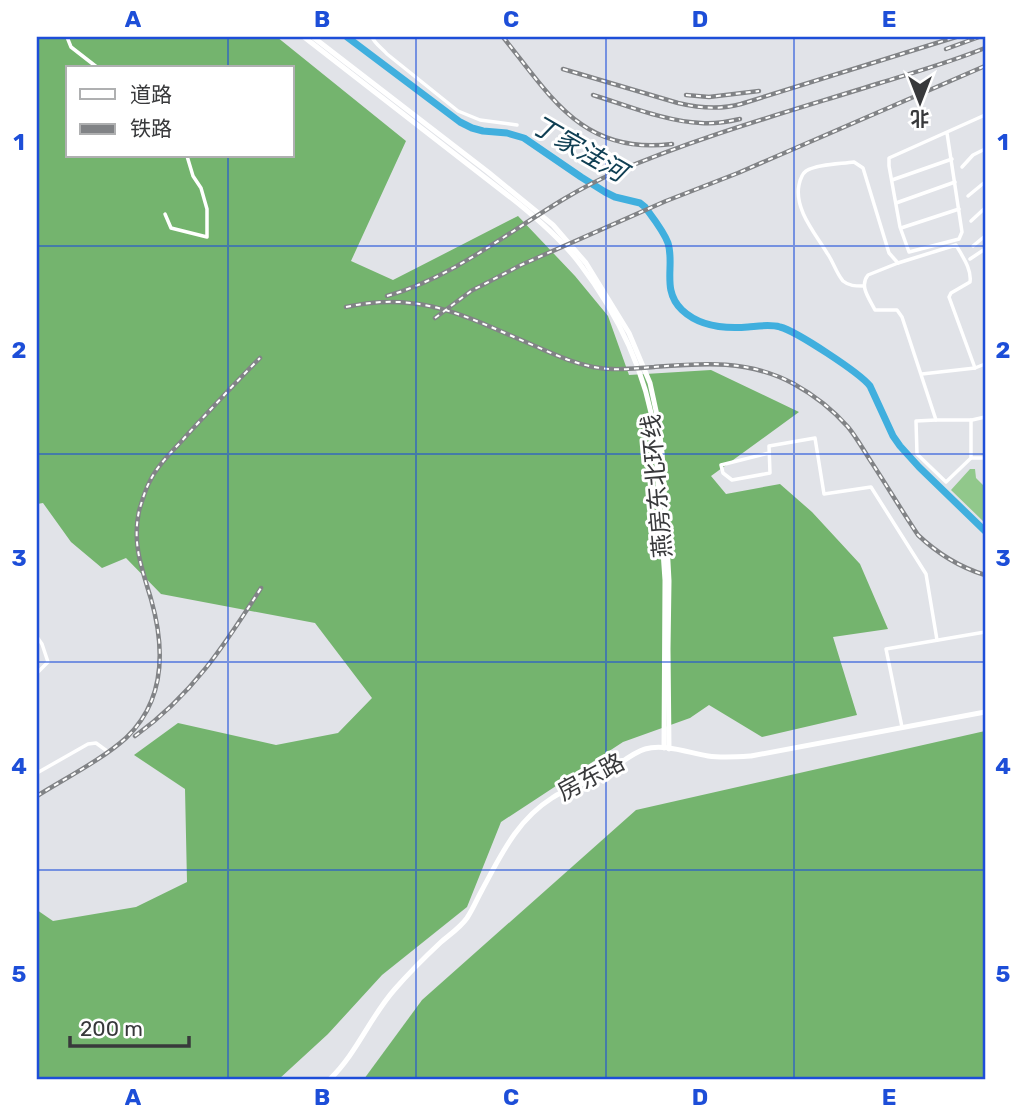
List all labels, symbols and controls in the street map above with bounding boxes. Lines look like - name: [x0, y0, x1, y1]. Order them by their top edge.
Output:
- text: A: [125, 5, 142, 33]
- text: B: [314, 5, 330, 33]
- text: C: [503, 5, 519, 33]
- text: D: [692, 5, 708, 33]
- text: E: [882, 5, 896, 33]
- legend: [66, 66, 294, 158]
- north arrow: [886, 66, 956, 136]
- text: 道路: [130, 82, 172, 107]
- text: 北: [910, 107, 930, 130]
- water label: 丁家洼河: [526, 110, 636, 191]
- text: 铁路: [130, 116, 172, 141]
- text: 1: [13, 128, 25, 156]
- text: 1: [997, 128, 1009, 156]
- text: 2: [12, 336, 26, 364]
- text: 2: [996, 336, 1010, 364]
- street label: 燕房东北环线: [637, 413, 677, 559]
- text: 3: [11, 544, 27, 572]
- text: 3: [995, 544, 1011, 572]
- street label: 房东路: [553, 748, 629, 806]
- text: 4: [11, 752, 27, 780]
- text: 4: [995, 752, 1011, 780]
- text: 5: [12, 960, 27, 988]
- text: 5: [996, 960, 1011, 988]
- scale bar: [70, 1004, 189, 1048]
- text: 200 m: [80, 1016, 143, 1041]
- text: A: [125, 1083, 142, 1111]
- text: B: [314, 1083, 330, 1111]
- text: C: [503, 1083, 519, 1111]
- text: D: [692, 1083, 708, 1111]
- text: E: [882, 1083, 896, 1111]

